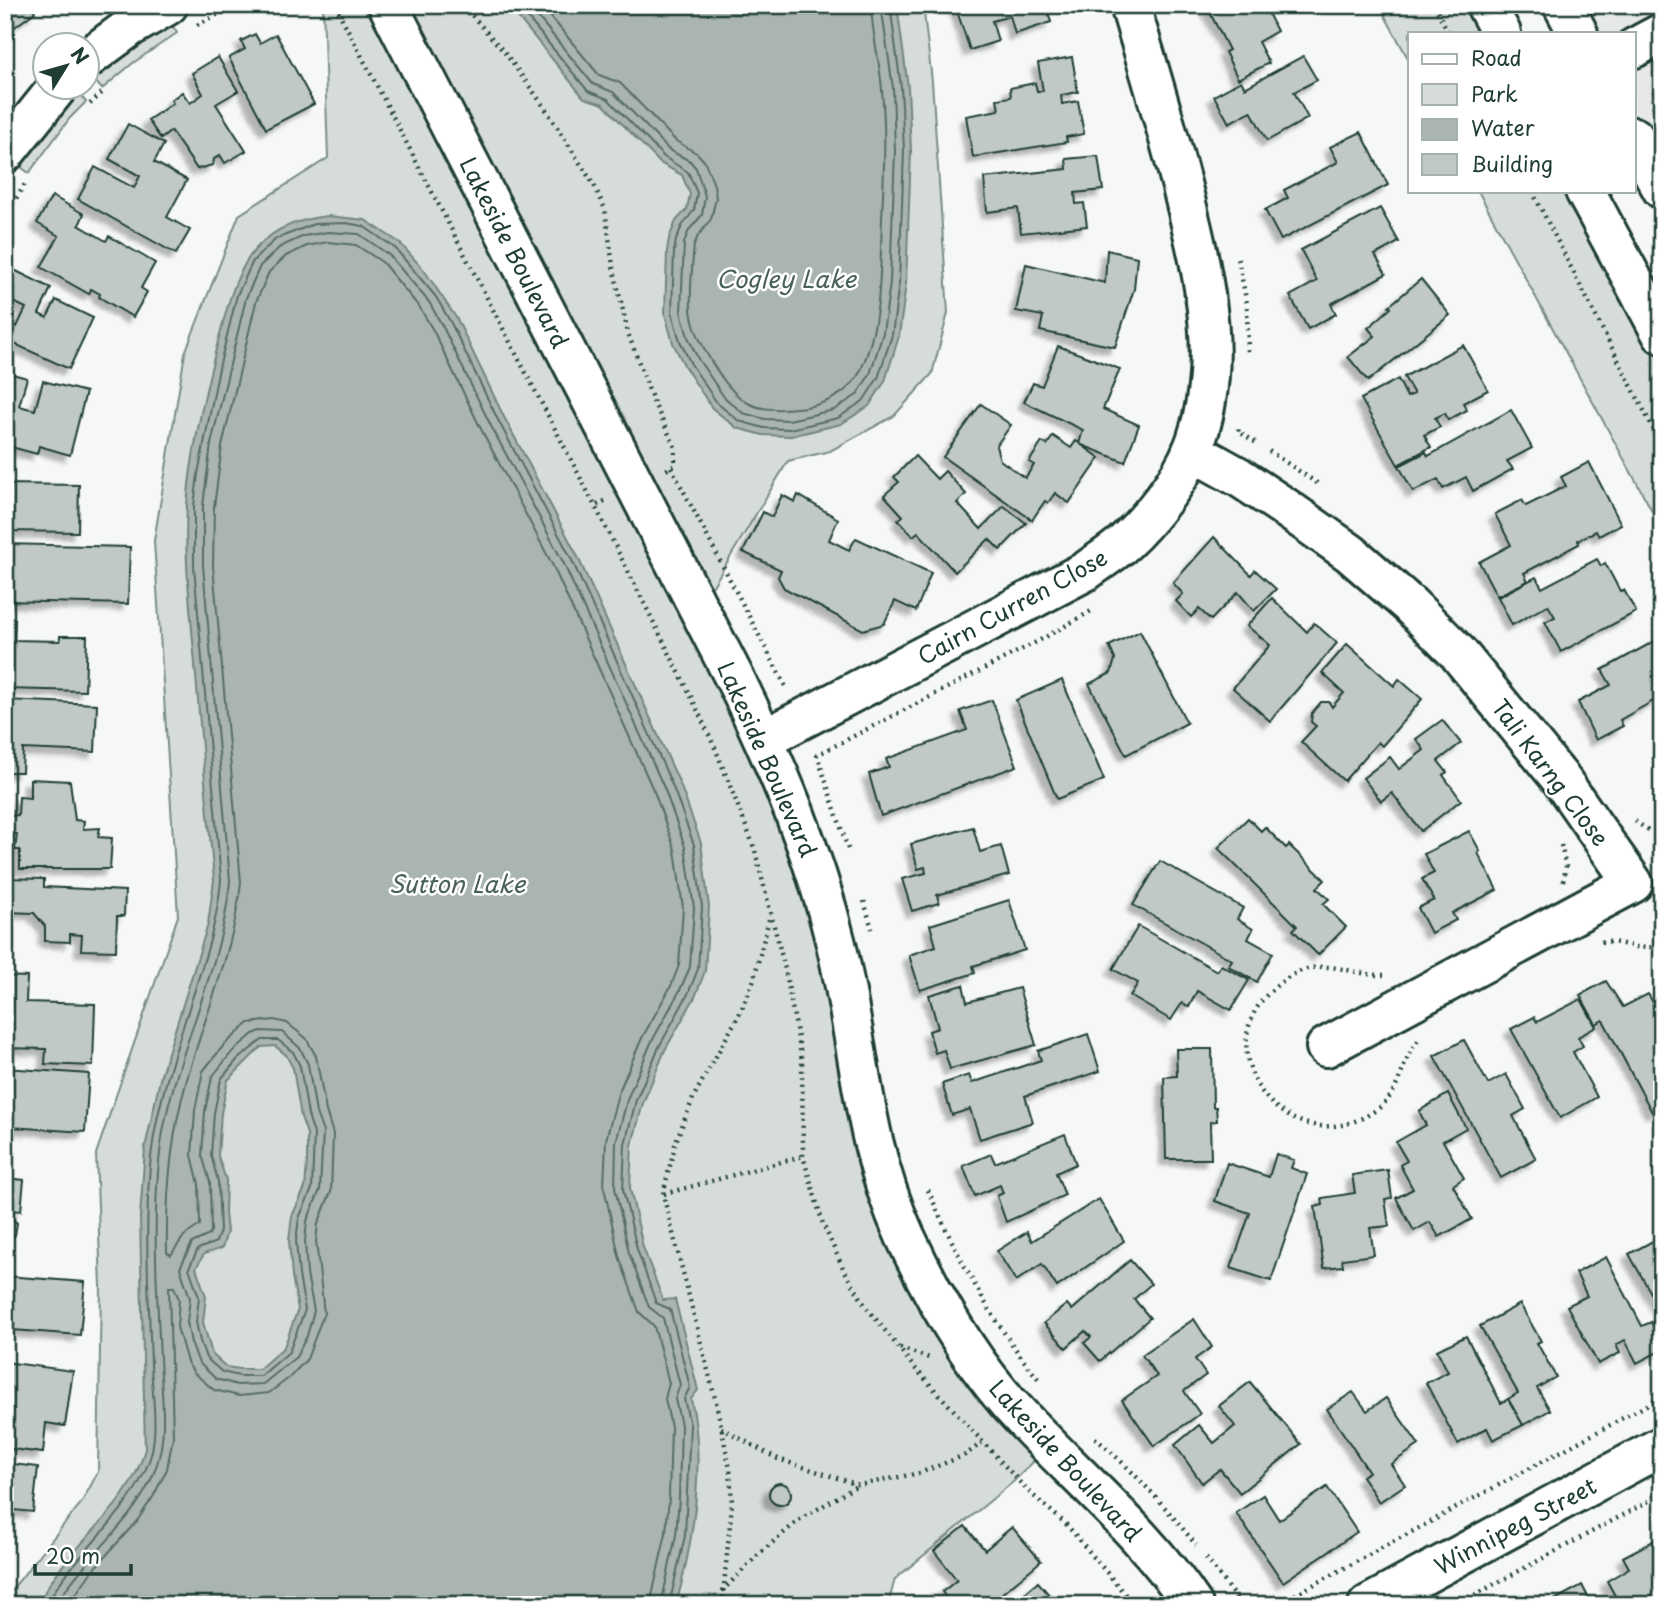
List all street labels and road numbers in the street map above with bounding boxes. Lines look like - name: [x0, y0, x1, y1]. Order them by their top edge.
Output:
- street label: Lakeside Boulevard: [452, 150, 578, 354]
- street label: Cairn Curren Close: [911, 539, 1113, 673]
- street label: Lakeside Boulevard: [709, 656, 827, 862]
- street label: Tali Karng Close: [1484, 691, 1618, 853]
- street label: Lakeside Boulevard: [982, 1371, 1150, 1549]
- street label: Winnipeg Street: [1428, 1467, 1602, 1583]

